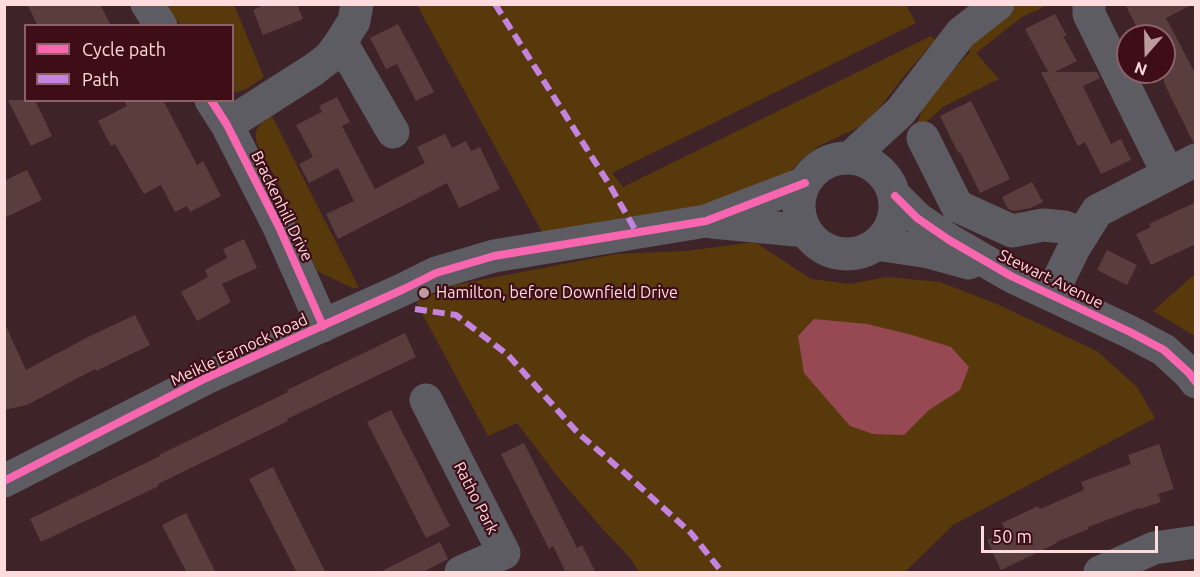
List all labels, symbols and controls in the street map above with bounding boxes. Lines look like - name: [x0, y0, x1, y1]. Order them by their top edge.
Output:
- legend: [24, 24, 234, 102]
- north arrow: [1116, 24, 1176, 84]
- text: Cycle path: [82, 39, 166, 59]
- text: N: [1132, 59, 1149, 80]
- text: Path: [82, 69, 119, 89]
- street label: Brackenhill Drive: [247, 148, 317, 264]
- street label: Stewart Avenue: [996, 245, 1106, 313]
- place label: Hamilton, before Downfield Drive: [436, 283, 678, 303]
- marker: Hamilton, before Downfield Drive: [417, 286, 431, 300]
- street label: Meikle Earnock Road: [167, 310, 311, 390]
- street label: Ratho Park: [450, 459, 502, 537]
- scale bar: [984, 514, 1161, 552]
- text: 50 m: [992, 526, 1032, 546]

